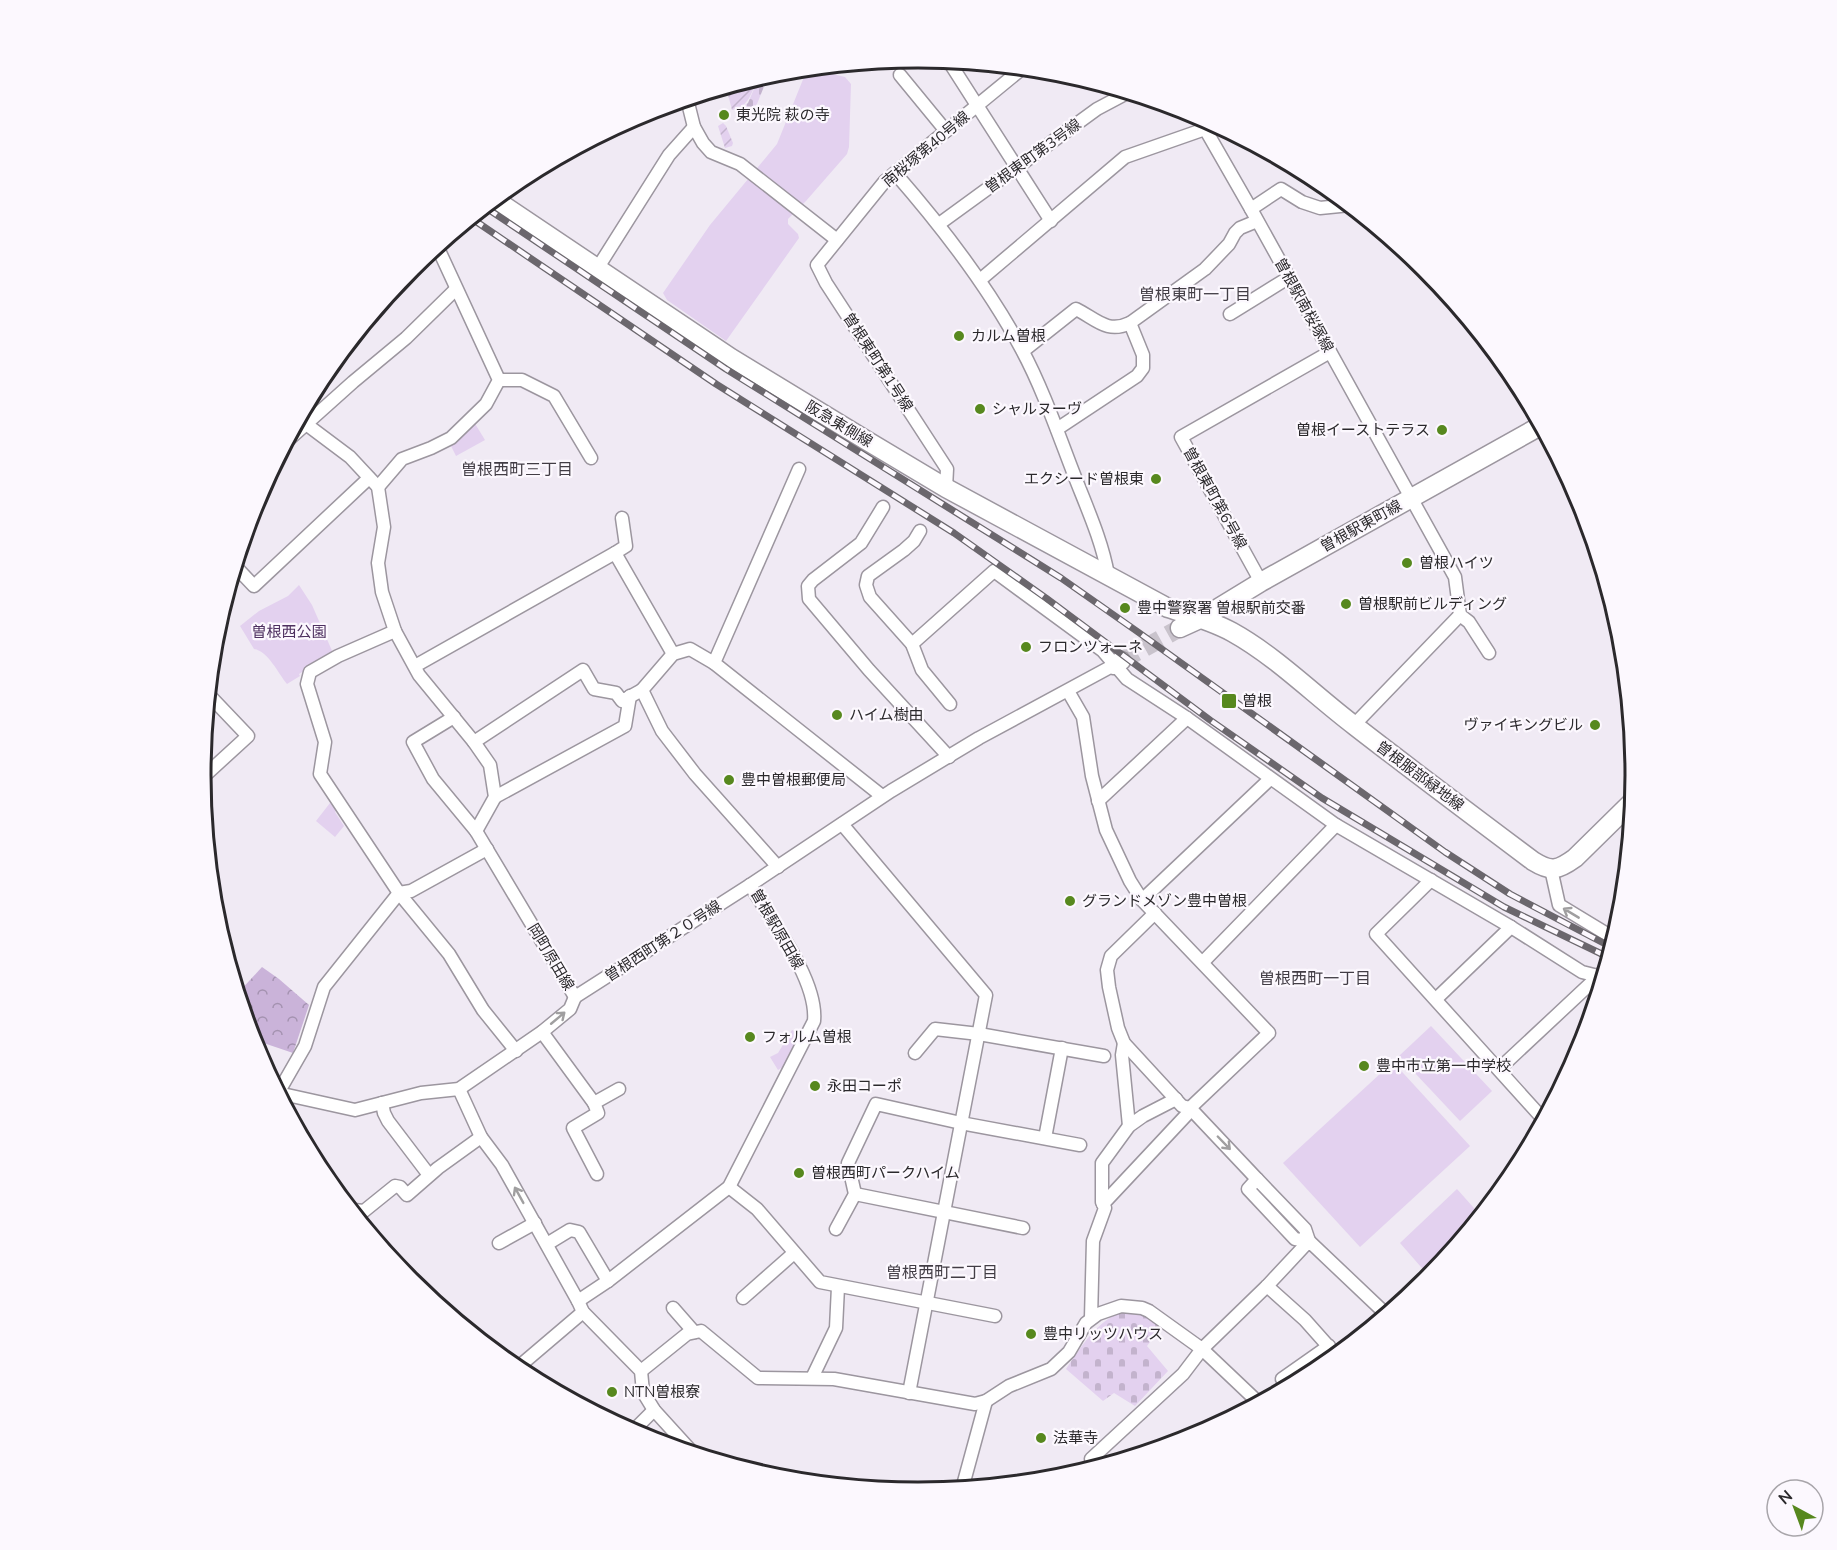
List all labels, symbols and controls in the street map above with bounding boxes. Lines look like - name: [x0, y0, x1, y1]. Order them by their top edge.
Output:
- place label: 東光院 萩の寺: [736, 105, 830, 125]
- street label: 南桜塚第40号線: [878, 107, 974, 191]
- marker: 東光院 萩の寺: [717, 108, 731, 122]
- street label: 曽根東町第3号線: [981, 114, 1085, 198]
- street label: 曽根駅南桜塚線: [1270, 254, 1338, 356]
- district label: 曽根東町一丁目: [1139, 284, 1251, 306]
- street label: 曽根東町第1号線: [839, 309, 917, 415]
- place label: カルム曽根: [971, 326, 1046, 346]
- marker: カルム曽根: [952, 329, 966, 343]
- street label: 阪急東側線: [802, 396, 876, 452]
- place label: シャルヌーヴ: [992, 399, 1082, 419]
- marker: シャルヌーヴ: [973, 402, 987, 416]
- place label: 曽根イーストテラス: [1296, 420, 1430, 440]
- marker: 曽根イーストテラス: [1435, 423, 1449, 437]
- street label: 曽根東町第6号線: [1179, 443, 1251, 553]
- district label: 曽根西町三丁目: [461, 459, 573, 481]
- place label: エクシード曽根東: [1024, 469, 1144, 489]
- marker: エクシード曽根東: [1149, 472, 1163, 486]
- street label: 曽根駅東町線: [1317, 495, 1405, 557]
- place label: 曽根ハイツ: [1419, 553, 1494, 573]
- marker: 曽根ハイツ: [1400, 556, 1414, 570]
- place label: 曽根駅前ビルディング: [1358, 594, 1507, 614]
- marker: 曽根駅前ビルディング: [1339, 597, 1353, 611]
- place label: 豊中警察署 曽根駅前交番: [1137, 598, 1306, 618]
- marker: 豊中警察署 曽根駅前交番: [1118, 601, 1132, 615]
- park label: 曽根西公園: [251, 622, 327, 642]
- place label: フロンツォーネ: [1038, 637, 1143, 657]
- marker: フロンツォーネ: [1019, 640, 1033, 654]
- place label: 曽根: [1242, 691, 1272, 711]
- marker: 曽根: [1220, 692, 1238, 710]
- place label: ハイム樹由: [849, 705, 923, 725]
- marker: ハイム樹由: [830, 708, 844, 722]
- place label: ヴァイキングビル: [1463, 715, 1583, 735]
- marker: ヴァイキングビル: [1588, 718, 1602, 732]
- street label: 曽根服部緑地線: [1372, 736, 1468, 816]
- place label: 豊中曽根郵便局: [741, 770, 846, 790]
- marker: 豊中曽根郵便局: [722, 773, 736, 787]
- street label: 曽根駅原田線: [746, 885, 808, 973]
- place label: グランドメゾン豊中曽根: [1082, 891, 1247, 911]
- marker: グランドメゾン豊中曽根: [1063, 894, 1077, 908]
- street label: 曽根西町第２０号線: [601, 896, 725, 986]
- one-way arrow: [1563, 906, 1580, 918]
- street label: 岡町原田線: [523, 920, 579, 994]
- district label: 曽根西町一丁目: [1259, 968, 1371, 990]
- one-way arrow: [550, 1012, 566, 1025]
- place label: フォルム曽根: [762, 1027, 852, 1047]
- marker: フォルム曽根: [743, 1030, 757, 1044]
- place label: 豊中市立第一中学校: [1376, 1056, 1511, 1076]
- marker: 豊中市立第一中学校: [1357, 1059, 1371, 1073]
- place label: 永田コーポ: [827, 1076, 902, 1096]
- marker: 永田コーポ: [808, 1079, 822, 1093]
- one-way arrow: [1216, 1136, 1231, 1151]
- place label: 曽根西町パークハイム: [811, 1163, 960, 1183]
- marker: 曽根西町パークハイム: [792, 1166, 806, 1180]
- one-way arrow: [513, 1187, 525, 1204]
- district label: 曽根西町二丁目: [886, 1262, 998, 1284]
- place label: 豊中リッツハウス: [1043, 1324, 1163, 1344]
- marker: 豊中リッツハウス: [1024, 1327, 1038, 1341]
- place label: NTN曽根寮: [624, 1382, 700, 1402]
- marker: NTN曽根寮: [605, 1385, 619, 1399]
- place label: 法華寺: [1053, 1428, 1098, 1448]
- marker: 法華寺: [1034, 1431, 1048, 1445]
- north arrow: [1765, 1478, 1825, 1538]
- text: N: [1774, 1485, 1798, 1510]

